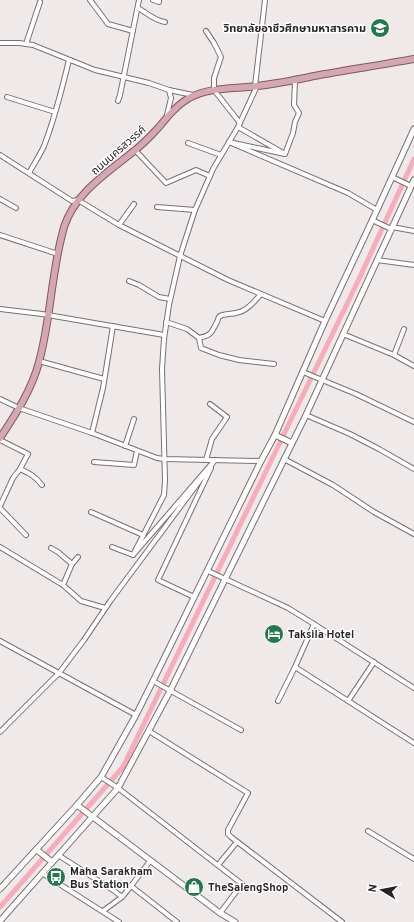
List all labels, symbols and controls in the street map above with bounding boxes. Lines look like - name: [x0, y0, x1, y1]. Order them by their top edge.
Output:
- school or university icon: วิทยาลัยอาชีวศึกษามหาสารคาม: [369, 17, 391, 39]
- place label: วิทยาลัยอาชีวศึกษามหาสารคาม: [223, 22, 366, 36]
- street label: ถนนนครสวรรค์: [88, 123, 149, 178]
- hotel icon: Taksila Hotel: [263, 623, 285, 645]
- place label: Taksila Hotel: [288, 628, 354, 642]
- place label: Maha Sarakham Bus Station: [70, 865, 152, 892]
- bus stop icon: Maha Sarakham Bus Station: [45, 866, 67, 888]
- north arrow: [362, 870, 402, 910]
- shop icon: TheSalengShop: [183, 876, 205, 898]
- place label: TheSalengShop: [208, 881, 288, 895]
- text: N: [366, 883, 381, 894]

